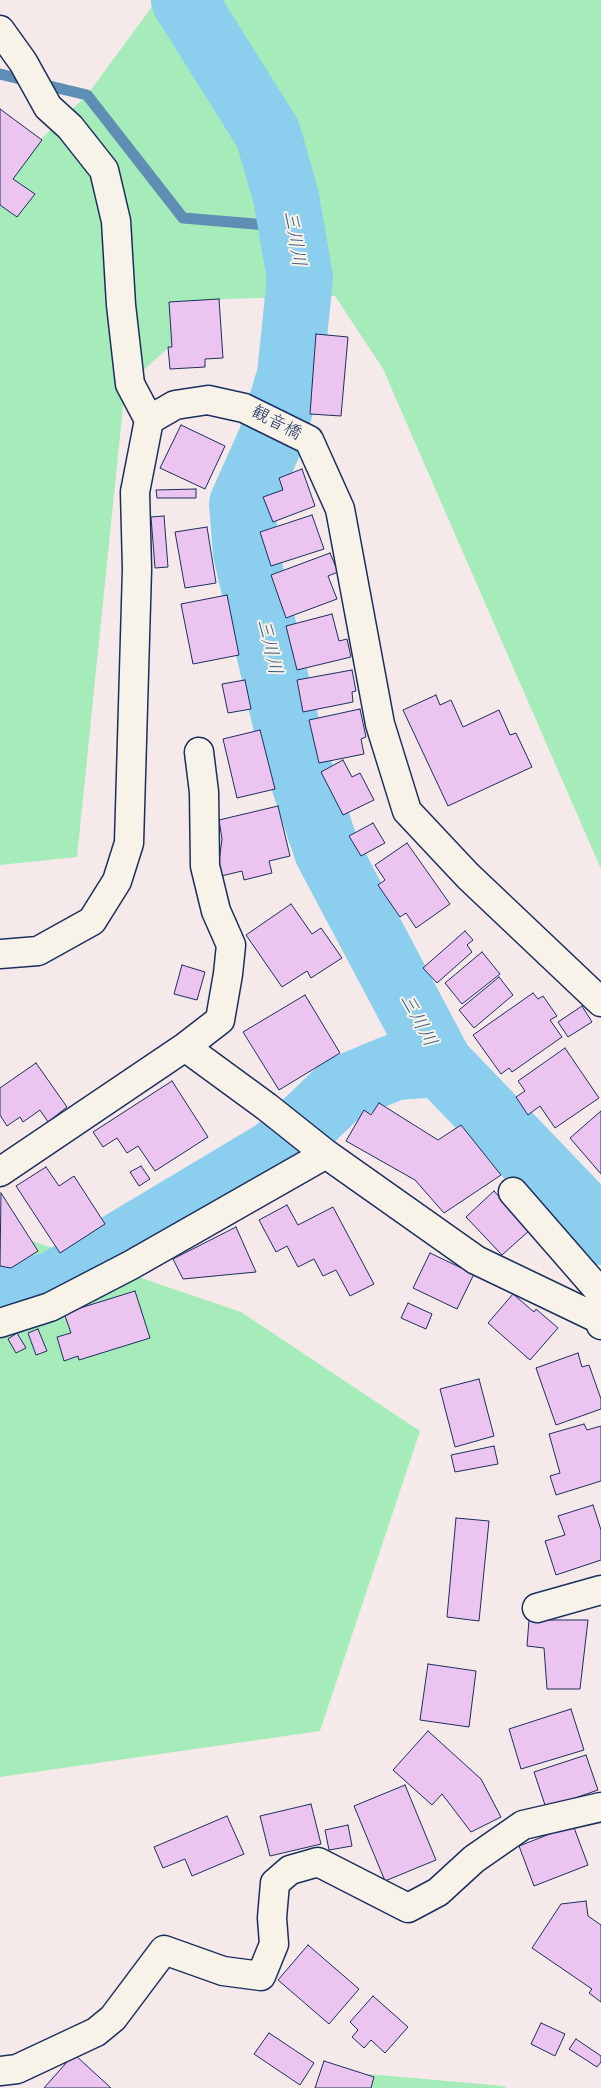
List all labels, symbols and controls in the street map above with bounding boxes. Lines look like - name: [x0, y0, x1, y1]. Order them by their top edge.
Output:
- water label: 三川川: [277, 209, 309, 269]
- street label: 観音橋: [247, 402, 305, 446]
- water label: 三川川: [250, 617, 286, 677]
- water label: 三川川: [394, 990, 440, 1052]

